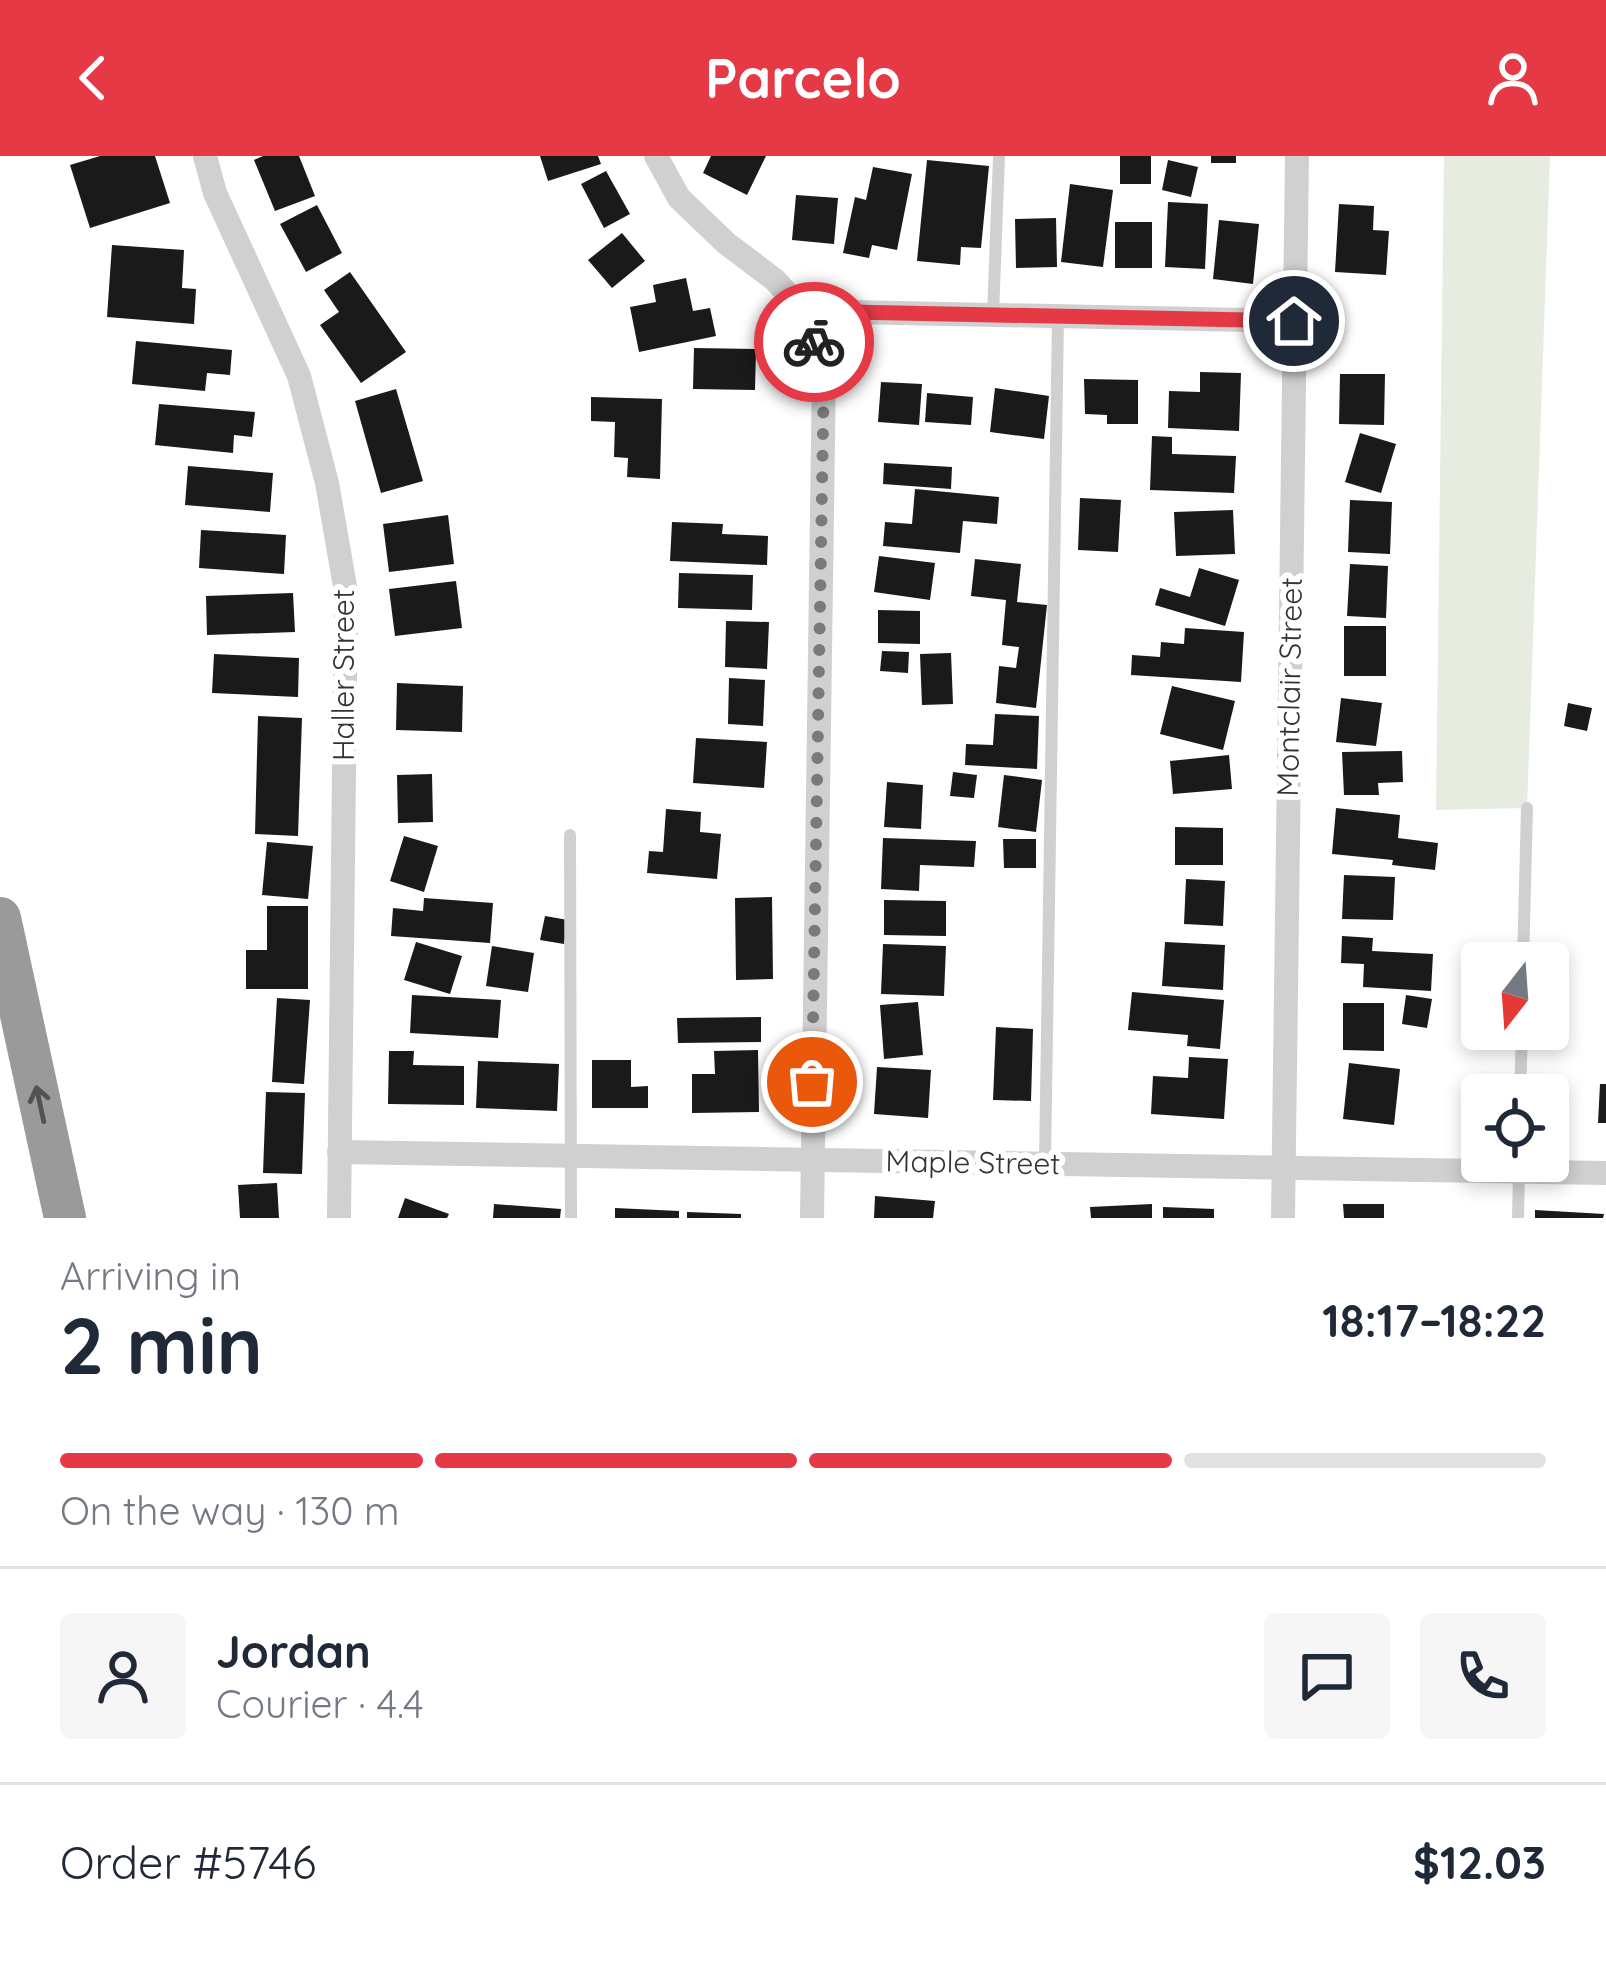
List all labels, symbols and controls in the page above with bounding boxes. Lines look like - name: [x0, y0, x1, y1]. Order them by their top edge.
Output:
- text: Parcelo: [705, 44, 901, 112]
- icon: back: [60, 45, 126, 111]
- icon: person: [1480, 45, 1546, 111]
- pin: [1243, 270, 1345, 372]
- courier: [754, 282, 874, 402]
- icon: home: [1261, 288, 1327, 354]
- icon: bike: [781, 309, 847, 375]
- street label: Montclair Street: [1268, 577, 1310, 797]
- street label: Haller Street: [324, 589, 362, 761]
- north arrow: [1461, 942, 1569, 1050]
- map controls: [1461, 942, 1569, 1182]
- pin: [761, 1031, 863, 1133]
- icon: bag: [779, 1049, 845, 1115]
- button: locate: [1461, 1074, 1569, 1182]
- one-way arrow: [28, 1085, 51, 1123]
- street label: Maple Street: [885, 1141, 1061, 1183]
- text: Arriving in: [60, 1251, 241, 1300]
- text: 18:17–18:22: [1322, 1292, 1546, 1348]
- text: 2 min: [60, 1296, 263, 1394]
- text: On the way · 130 m: [60, 1486, 400, 1535]
- button: person: [60, 1613, 186, 1739]
- button: chat: [1264, 1613, 1390, 1739]
- button: phone: [1420, 1613, 1546, 1739]
- text: Jordan: [216, 1623, 371, 1679]
- text: Courier · 4.4: [216, 1679, 424, 1728]
- text: Order #5746: [60, 1834, 316, 1890]
- text: $12.03: [1413, 1834, 1546, 1890]

